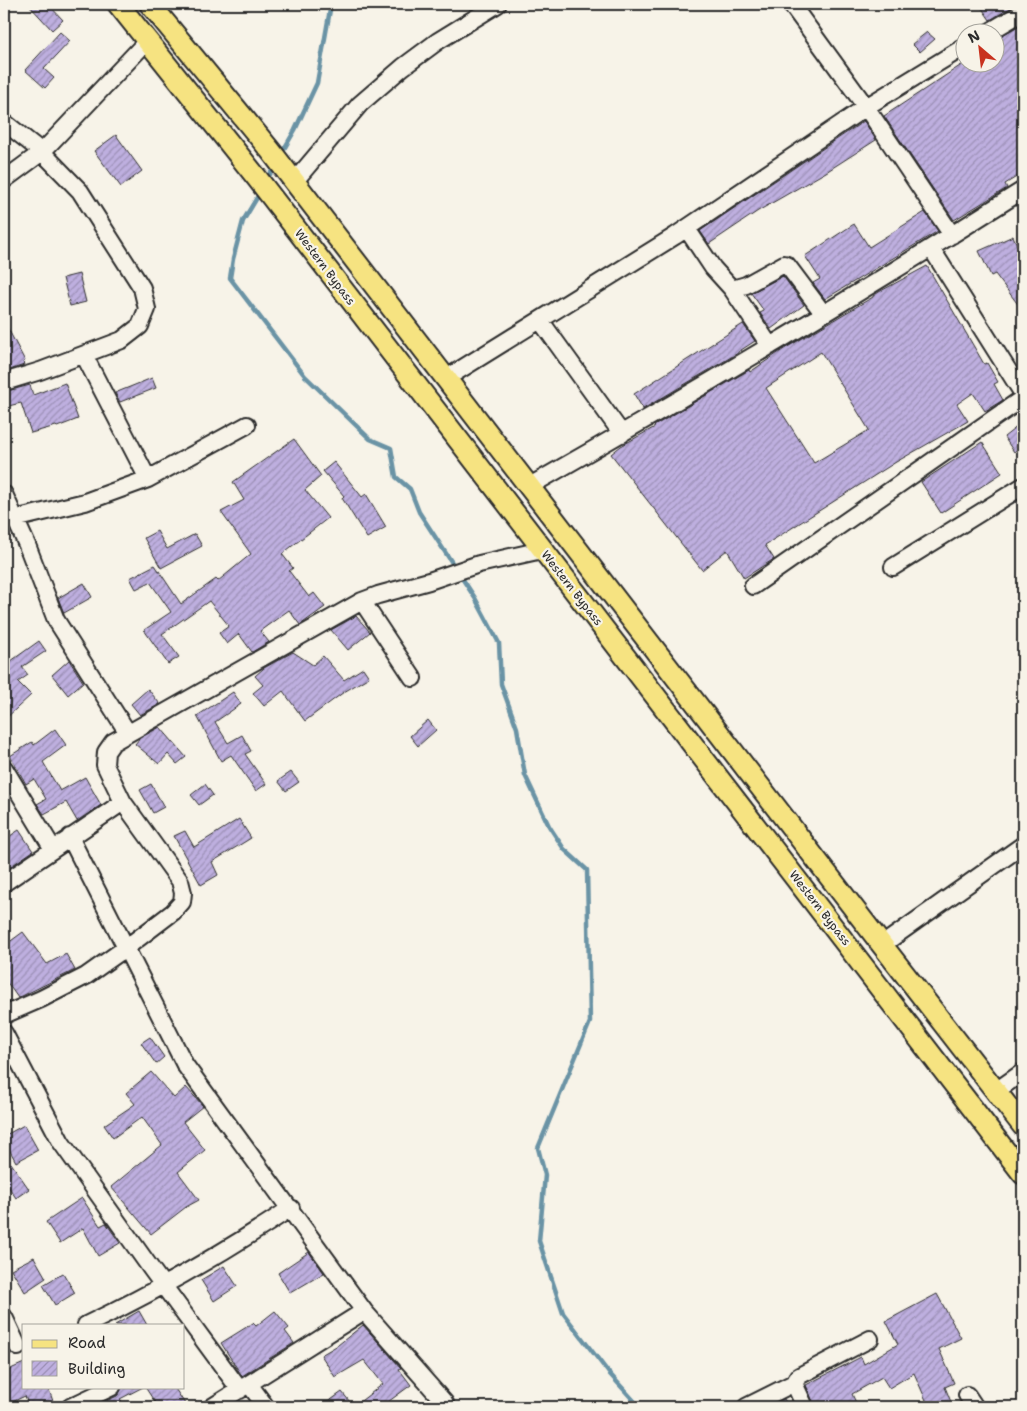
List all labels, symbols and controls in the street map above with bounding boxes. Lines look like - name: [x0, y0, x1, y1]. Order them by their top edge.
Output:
- north arrow: [954, 22, 1004, 72]
- text: N: [965, 26, 983, 47]
- street label: Western Bypass: [291, 226, 359, 308]
- street label: Western Bypass: [538, 547, 606, 629]
- street label: Western Bypass: [786, 867, 854, 949]
- legend: [22, 1324, 185, 1388]
- text: Road: [68, 1333, 106, 1353]
- text: Building: [68, 1359, 125, 1379]

